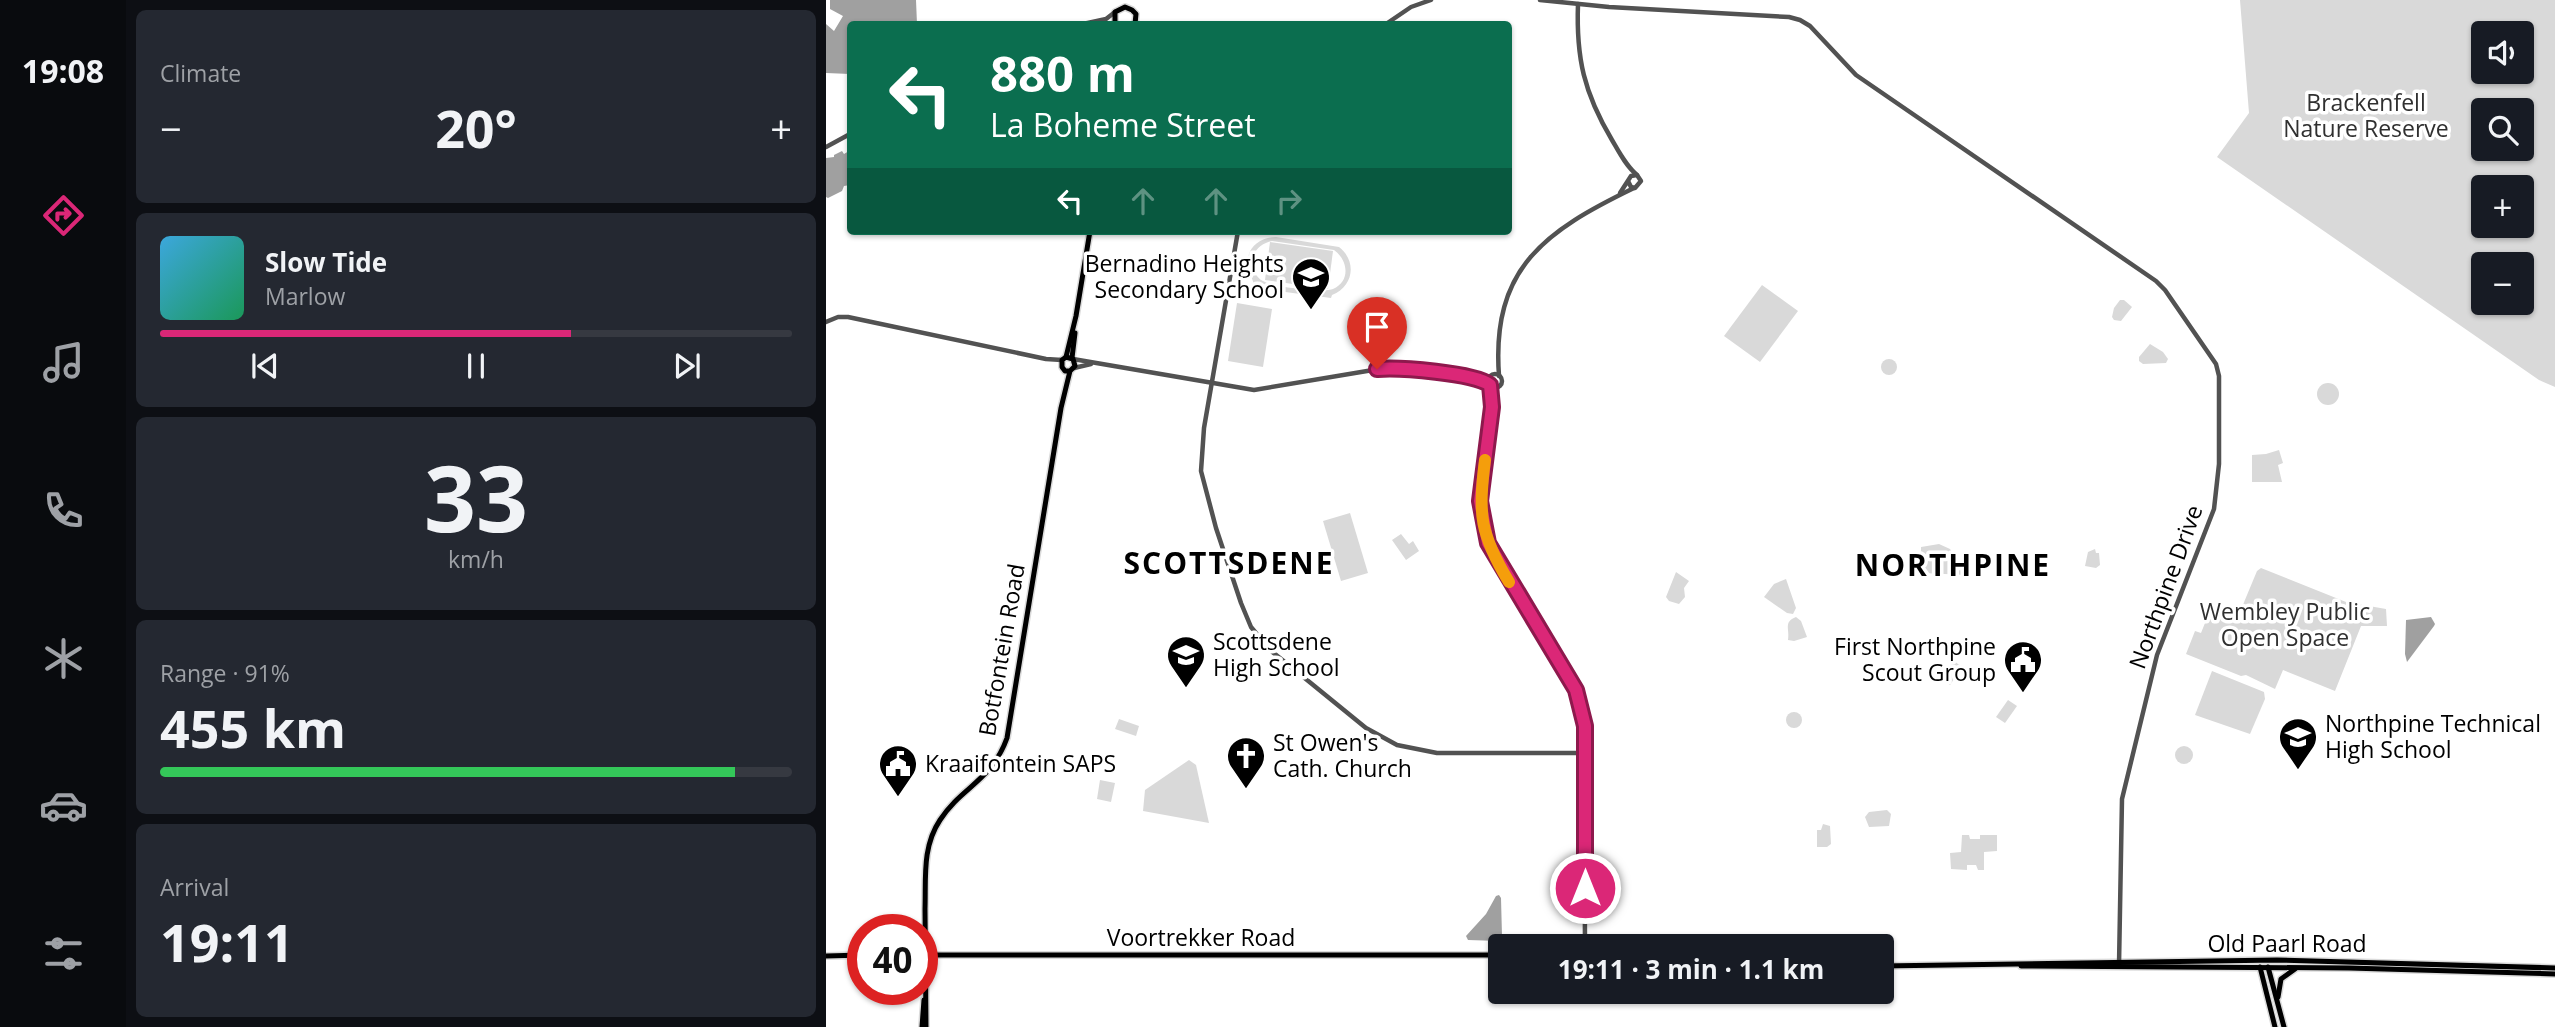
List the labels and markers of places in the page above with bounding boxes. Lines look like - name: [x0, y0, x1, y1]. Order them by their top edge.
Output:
- place label: Bernadino Heights Secondary School: [1085, 247, 1284, 305]
- school or university icon: Bernadino Heights Secondary School: [1290, 256, 1332, 311]
- pin: [1347, 297, 1407, 369]
- place label: Scottsdene High School: [1213, 625, 1340, 683]
- place label: First Northpine Scout Group: [1834, 630, 1996, 688]
- school or university icon: Scottsdene High School: [1165, 634, 1207, 689]
- public building icon: First Northpine Scout Group: [2002, 639, 2044, 694]
- place label: Northpine Technical High School: [2325, 707, 2541, 765]
- school or university icon: Northpine Technical High School: [2277, 716, 2319, 771]
- place label: St Owen's Cath. Church: [1273, 726, 1412, 784]
- church icon: St Owen's Cath. Church: [1225, 735, 1267, 790]
- public building icon: Kraaifontein SAPS: [877, 743, 919, 798]
- place label: Kraaifontein SAPS: [925, 747, 1116, 779]

